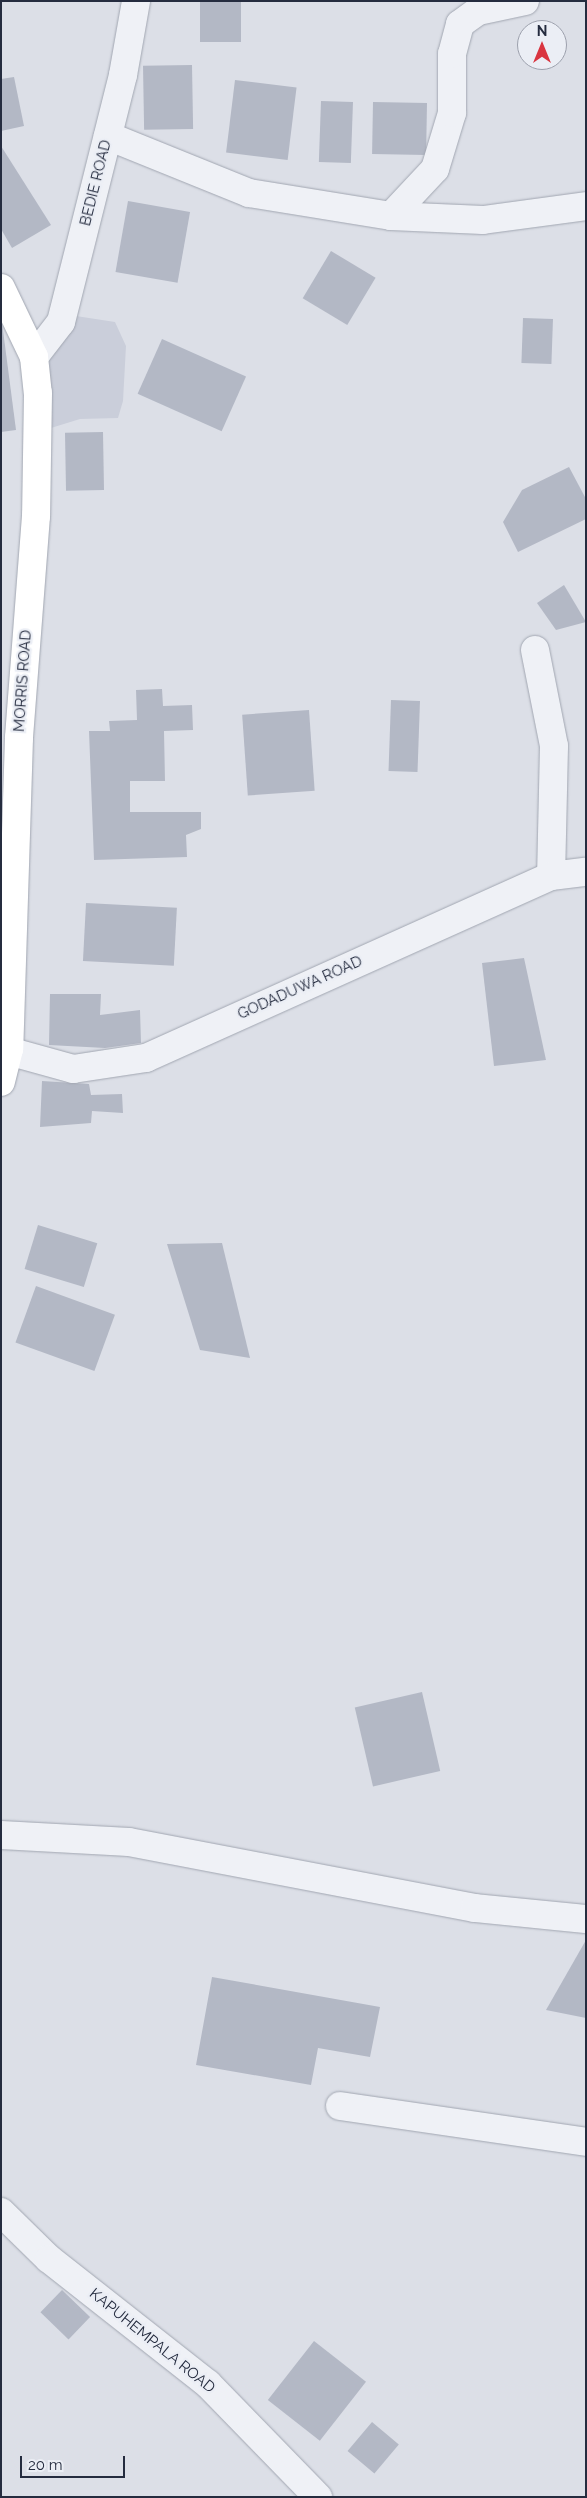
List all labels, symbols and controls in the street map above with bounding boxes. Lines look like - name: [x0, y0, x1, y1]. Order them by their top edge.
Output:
- north arrow: [517, 20, 567, 70]
- text: N: [537, 23, 547, 39]
- street label: BEDIE ROAD: [77, 138, 115, 228]
- street label: MORRIS ROAD: [10, 629, 36, 733]
- street label: GODADUWA ROAD: [235, 952, 365, 1024]
- street label: KAPUHEMPALA ROAD: [85, 2285, 219, 2397]
- scale bar: [22, 2446, 128, 2478]
- text: 20 m: [28, 2456, 63, 2474]

